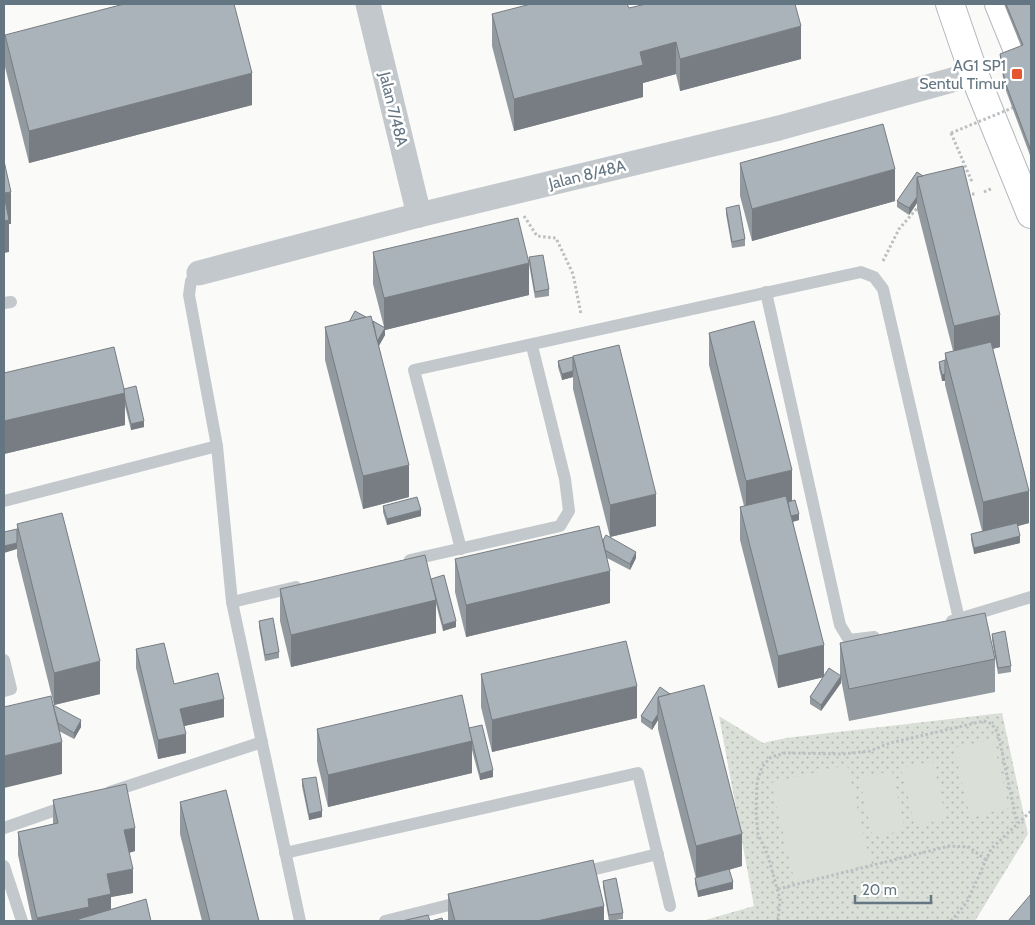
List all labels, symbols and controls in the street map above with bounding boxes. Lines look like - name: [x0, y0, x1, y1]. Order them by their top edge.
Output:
- place label: AG1 SP1 Sentul Timur: [919, 56, 1007, 93]
- marker: AG1 SP1 Sentul Timur: [1010, 67, 1024, 81]
- street label: Jalan 7/48A: [375, 69, 412, 148]
- street label: Jalan 8/48A: [546, 156, 628, 193]
- scale bar: [855, 872, 931, 904]
- text: 20 m: [862, 881, 897, 899]

